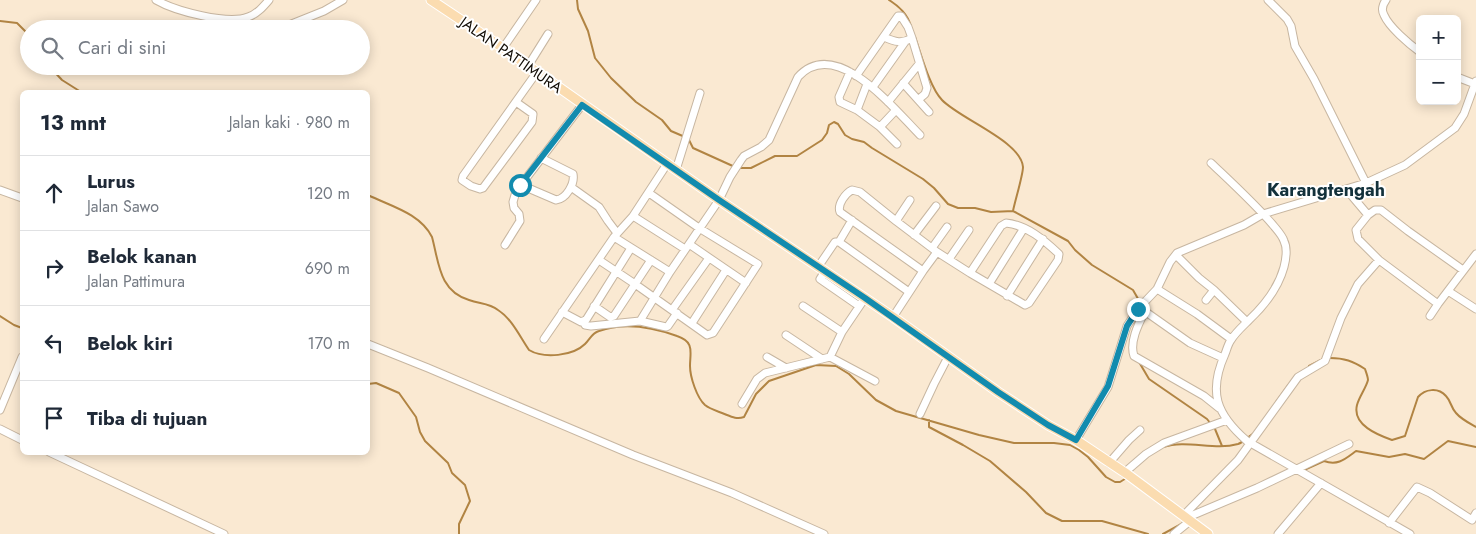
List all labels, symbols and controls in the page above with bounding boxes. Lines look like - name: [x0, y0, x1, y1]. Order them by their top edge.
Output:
- street label: JALAN PATTIMURA: [454, 10, 567, 99]
- map controls: [1416, 15, 1461, 105]
- button: +: [1416, 15, 1461, 60]
- search box: [20, 20, 370, 75]
- icon: search: [38, 34, 66, 62]
- text: Cari di sini: [78, 34, 166, 61]
- button: −: [1416, 60, 1461, 105]
- text: 13 mnt: [40, 108, 106, 138]
- text: Jalan kaki · 980 m: [229, 111, 350, 134]
- text: Lurus: [87, 168, 135, 195]
- route start: [509, 174, 532, 197]
- district label: Karangtengah: [1267, 177, 1385, 203]
- icon: ahead: [40, 179, 68, 207]
- text: 120 m: [307, 182, 350, 205]
- text: Jalan Sawo: [87, 195, 159, 218]
- text: Belok kanan: [87, 243, 197, 270]
- icon: right: [40, 254, 68, 282]
- text: 690 m: [305, 257, 350, 280]
- text: Jalan Pattimura: [87, 270, 185, 293]
- route end: [1127, 298, 1150, 321]
- icon: left: [40, 329, 68, 357]
- text: Belok kiri: [87, 330, 173, 357]
- text: 170 m: [308, 332, 350, 355]
- icon: arrive: [40, 404, 68, 432]
- text: Tiba di tujuan: [87, 405, 207, 432]

